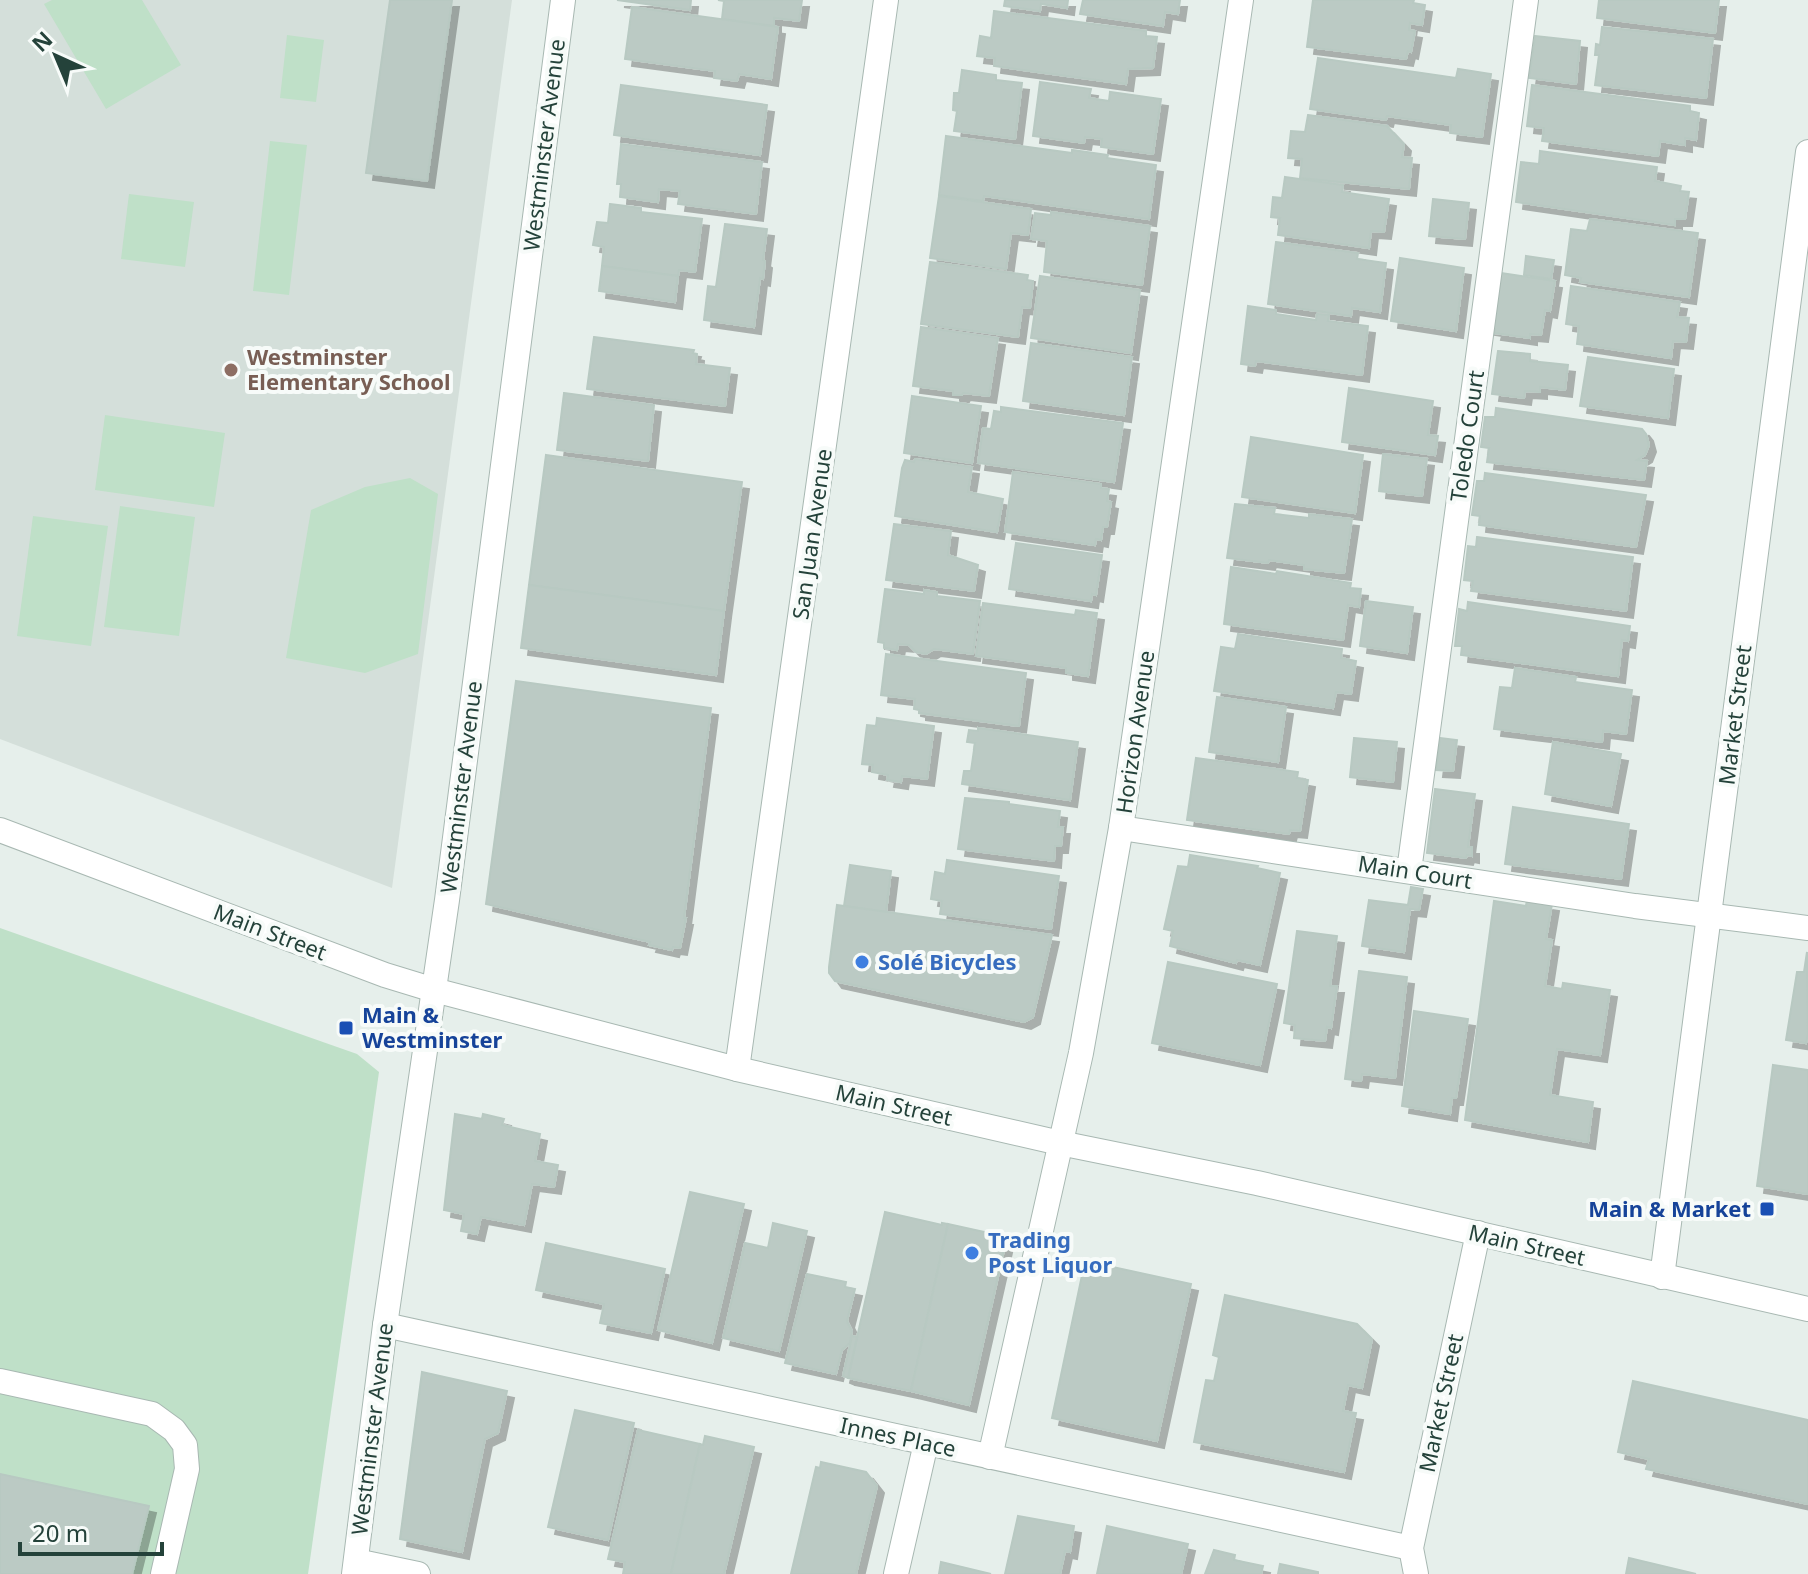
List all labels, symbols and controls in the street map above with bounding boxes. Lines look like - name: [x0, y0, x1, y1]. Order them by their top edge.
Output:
- north arrow: [16, 16, 96, 96]
- text: N: [25, 24, 58, 58]
- street label: Westminster Avenue: [515, 37, 571, 253]
- place label: Westminster Elementary School: [247, 341, 451, 396]
- marker: Westminster Elementary School: [222, 361, 240, 379]
- street label: Toledo Court: [1442, 368, 1490, 504]
- street label: San Juan Avenue: [784, 446, 838, 621]
- street label: Market Street: [1711, 643, 1757, 786]
- street label: Horizon Avenue: [1108, 648, 1160, 815]
- street label: Westminster Avenue: [432, 679, 488, 895]
- street label: Main Court: [1356, 847, 1474, 895]
- street label: Main Street: [210, 896, 331, 966]
- place label: Solé Bicycles: [878, 946, 1017, 976]
- marker: Solé Bicycles: [853, 953, 871, 971]
- place label: Main & Westminster: [362, 999, 503, 1054]
- marker: Main & Westminster: [337, 1019, 355, 1037]
- street label: Main Street: [833, 1076, 955, 1132]
- place label: Main & Market: [1588, 1193, 1751, 1223]
- marker: Main & Market: [1758, 1200, 1776, 1218]
- street label: Main Street: [1466, 1216, 1588, 1272]
- place label: Trading Post Liquor: [988, 1224, 1113, 1279]
- marker: Trading Post Liquor: [963, 1244, 981, 1262]
- street label: Westminster Avenue: [343, 1321, 399, 1537]
- street label: Market Street: [1411, 1331, 1469, 1475]
- street label: Innes Place: [838, 1409, 959, 1463]
- scale bar: [20, 1506, 162, 1556]
- text: 20 m: [32, 1516, 88, 1549]

